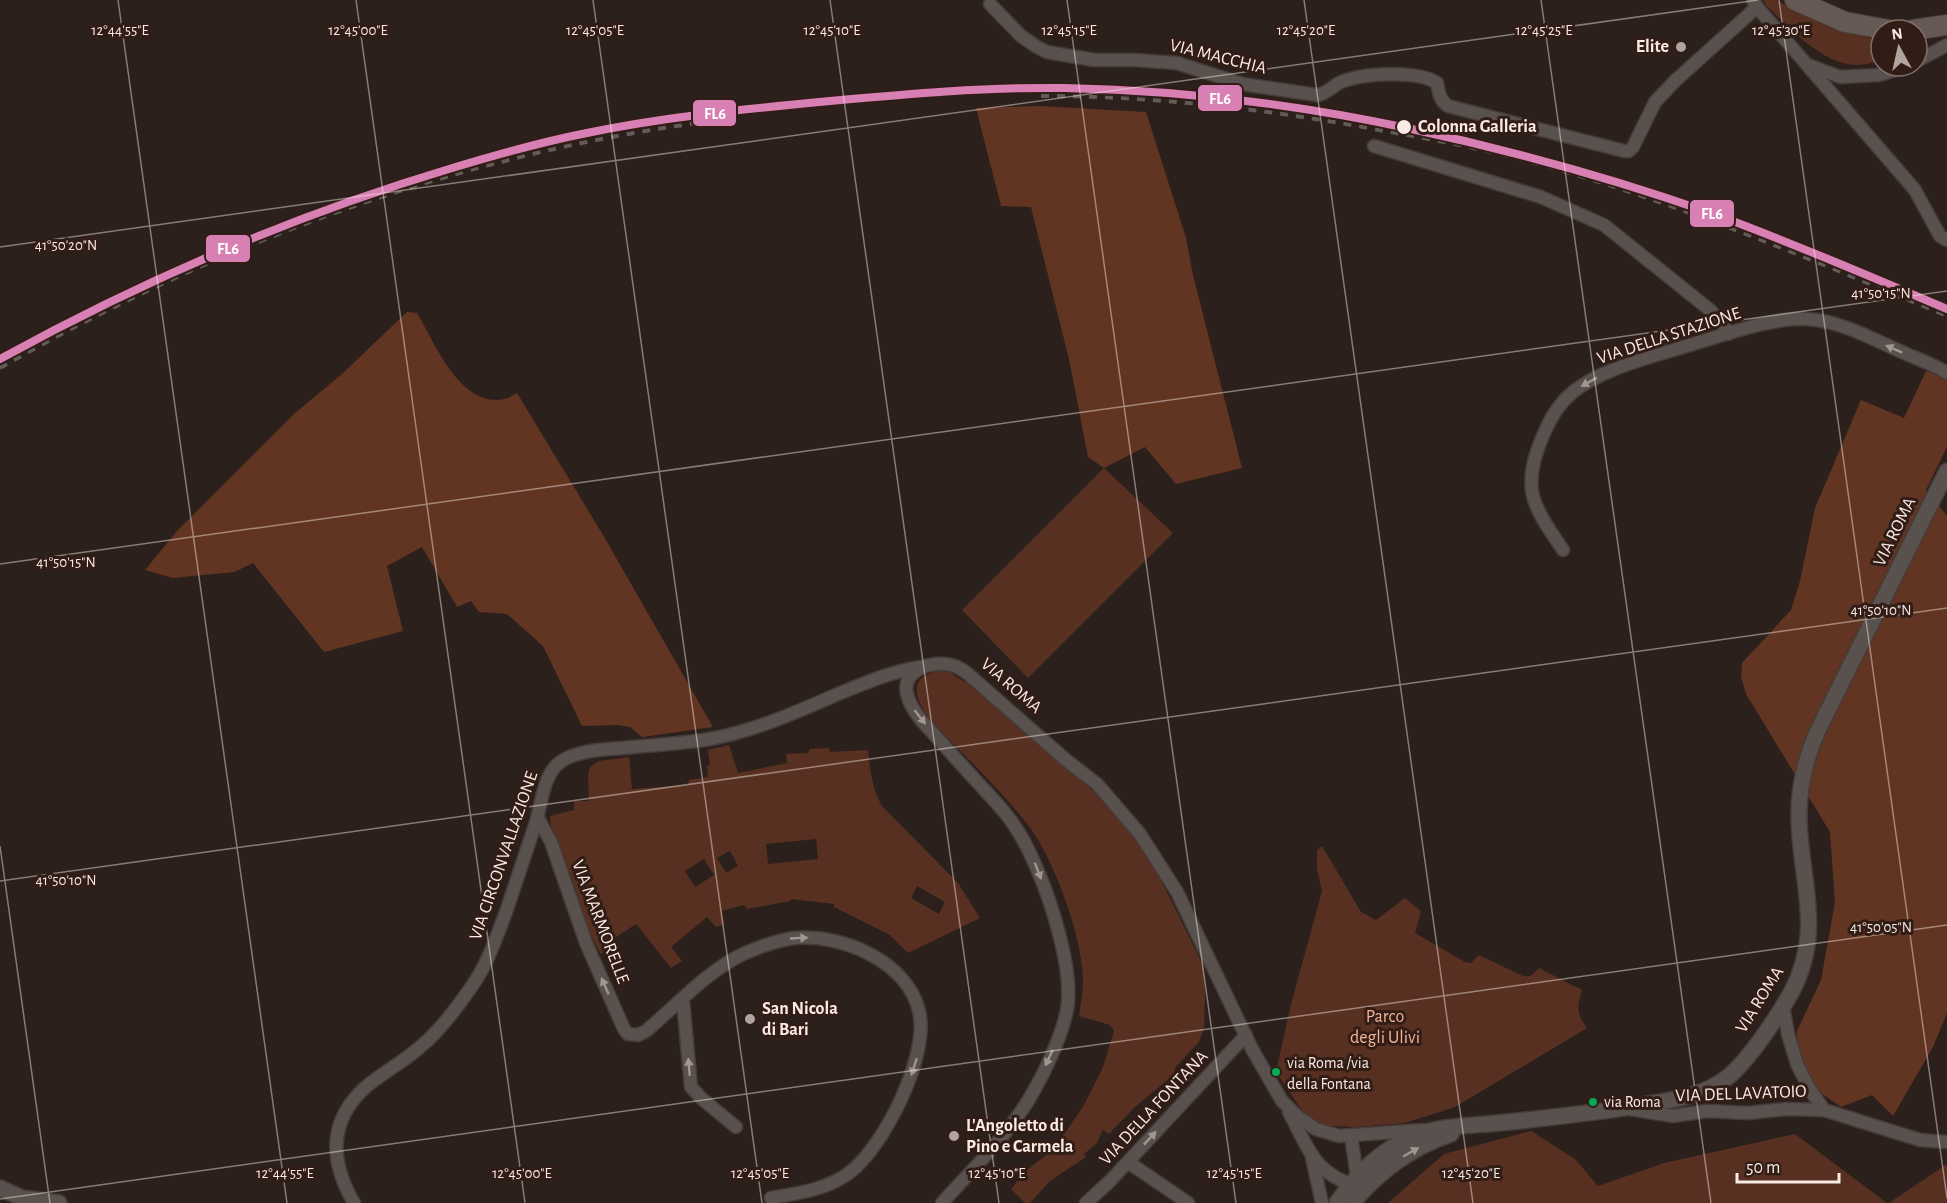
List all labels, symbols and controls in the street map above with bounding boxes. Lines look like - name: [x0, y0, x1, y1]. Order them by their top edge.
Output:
- north arrow: [1869, 18, 1929, 78]
- text: 12°44'55"E: [91, 23, 149, 38]
- text: 12°45'00"E: [328, 23, 388, 38]
- text: 12°45'05"E: [566, 23, 624, 38]
- text: 12°45'10"E: [804, 23, 860, 38]
- text: 12°45'15"E: [1041, 23, 1097, 38]
- text: 12°45'20"E: [1277, 23, 1335, 38]
- text: 12°45'25"E: [1516, 23, 1572, 38]
- text: 12°45'30"E: [1752, 23, 1810, 38]
- text: N: [1890, 25, 1904, 43]
- street label: VIA MACCHIA: [1168, 36, 1269, 78]
- place label: Elite: [1636, 38, 1669, 56]
- marker: Elite: [1674, 40, 1688, 54]
- line badge: FL6: [1197, 84, 1243, 112]
- text: FL6: [1209, 91, 1231, 107]
- line badge: FL6: [692, 99, 737, 127]
- text: FL6: [704, 106, 726, 122]
- marker: Colonna Galleria: [1395, 118, 1413, 136]
- place label: Colonna Galleria: [1418, 118, 1537, 136]
- line badge: FL6: [1689, 199, 1735, 228]
- text: FL6: [1701, 206, 1723, 222]
- line badge: FL6: [205, 234, 251, 263]
- text: 41°50'20"N: [35, 238, 97, 253]
- text: FL6: [217, 241, 239, 257]
- text: 41°50'15"N: [1851, 286, 1911, 301]
- street label: VIA DELLA STAZIONE: [1595, 304, 1743, 368]
- one-way arrow: [1885, 344, 1902, 353]
- one-way arrow: [1580, 377, 1597, 387]
- street label: VIA ROMA: [1871, 494, 1920, 569]
- text: 41°50'15"N: [36, 555, 96, 570]
- text: 41°50'10"N: [1851, 603, 1911, 618]
- street label: VIA ROMA: [977, 655, 1045, 718]
- one-way arrow: [913, 710, 925, 725]
- street label: VIA CIRCONVALLAZIONE: [467, 769, 541, 943]
- street label: VIA MARMORELLE: [568, 858, 632, 987]
- one-way arrow: [1034, 862, 1044, 880]
- text: 41°50'10"N: [36, 873, 96, 888]
- text: 41°50'05"N: [1850, 920, 1912, 935]
- one-way arrow: [789, 934, 808, 943]
- street label: VIA ROMA: [1733, 963, 1788, 1036]
- one-way arrow: [600, 977, 610, 995]
- place label: San Nicola di Bari: [762, 1000, 838, 1039]
- park label: Parco degli Ulivi: [1350, 1008, 1420, 1047]
- marker: San Nicola di Bari: [743, 1012, 757, 1026]
- street label: VIA DELLA FONTANA: [1097, 1047, 1212, 1169]
- one-way arrow: [1044, 1050, 1053, 1067]
- place label: via Roma /via della Fontana: [1287, 1055, 1371, 1092]
- one-way arrow: [684, 1058, 694, 1077]
- one-way arrow: [909, 1058, 918, 1076]
- marker: via Roma /via della Fontana: [1270, 1066, 1282, 1078]
- street label: VIA DEL LAVATOIO: [1675, 1083, 1807, 1105]
- place label: via Roma: [1604, 1094, 1661, 1110]
- marker: via Roma: [1587, 1096, 1599, 1108]
- place label: L'Angoletto di Pino e Carmela: [966, 1117, 1074, 1156]
- marker: L'Angoletto di Pino e Carmela: [947, 1129, 961, 1143]
- one-way arrow: [1143, 1131, 1157, 1146]
- scale bar: [1737, 1146, 1839, 1184]
- one-way arrow: [1403, 1147, 1420, 1157]
- text: 50 m: [1746, 1159, 1780, 1177]
- text: 12°44'55"E: [256, 1166, 314, 1181]
- text: 12°45'00"E: [492, 1166, 552, 1181]
- text: 12°45'05"E: [731, 1166, 789, 1181]
- text: 12°45'10"E: [969, 1166, 1025, 1181]
- text: 12°45'15"E: [1206, 1166, 1262, 1181]
- text: 12°45'20"E: [1442, 1166, 1500, 1181]

